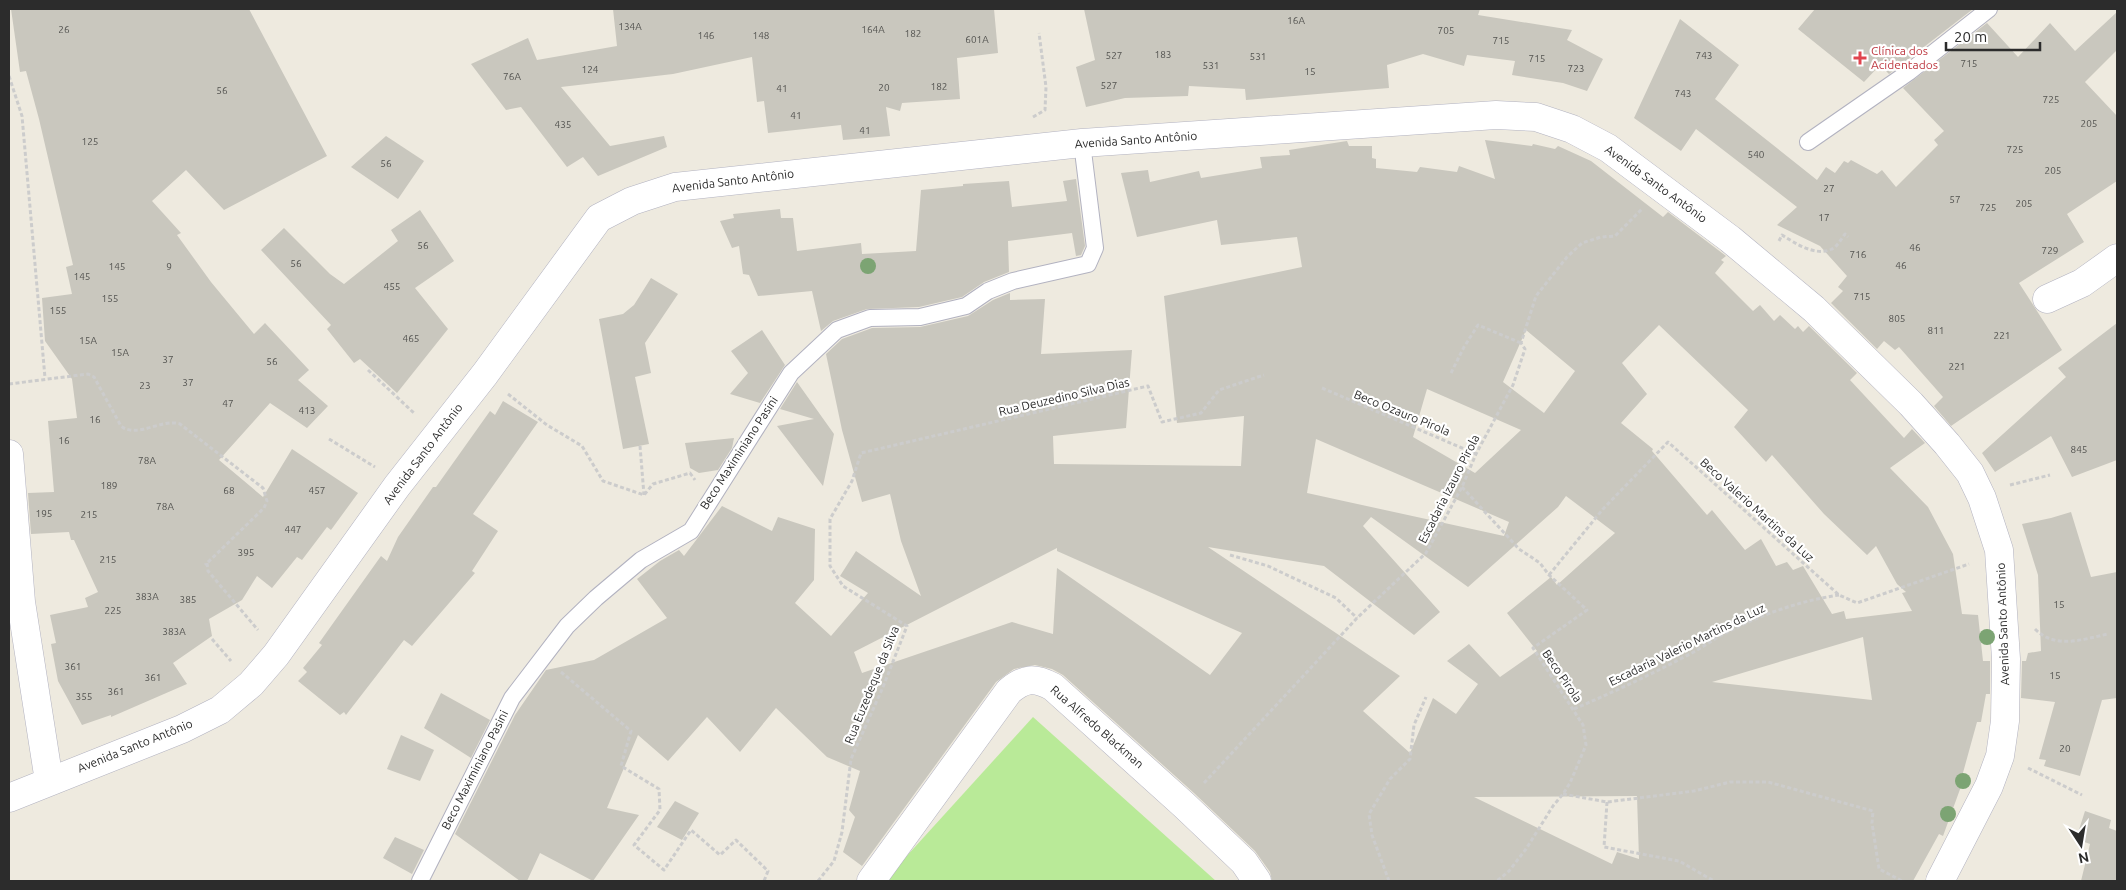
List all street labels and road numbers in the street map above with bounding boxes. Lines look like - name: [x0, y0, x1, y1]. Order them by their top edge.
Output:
- street label: Avenida Santo Antônio: [1074, 129, 1198, 150]
- street label: Avenida Santo Antônio: [1603, 142, 1710, 225]
- street label: Avenida Santo Antônio: [671, 167, 795, 194]
- street label: Rua Deuzedino Silva Dias: [997, 375, 1130, 418]
- street label: Beco Ozauro Pirola: [1352, 387, 1452, 438]
- street label: Beco Maximiniano Pasini: [697, 394, 780, 512]
- street label: Avenida Santo Antônio: [380, 401, 465, 507]
- street label: Escadaria Izauro Pirola: [1415, 432, 1482, 545]
- street label: Beco Valerio Martins da Luz: [1698, 455, 1817, 564]
- street label: Avenida Santo Antônio: [1994, 562, 2011, 686]
- street label: Escadaria Valerio Martins da Luz: [1607, 601, 1767, 688]
- street label: Rua Euzedeque da Silva: [842, 624, 901, 746]
- street label: Beco Pirola: [1540, 647, 1585, 704]
- street label: Rua Alfredo Blackman: [1048, 683, 1146, 770]
- street label: Beco Maximiniano Pasini: [439, 708, 510, 832]
- street label: Avenida Santo Antônio: [75, 717, 194, 775]

